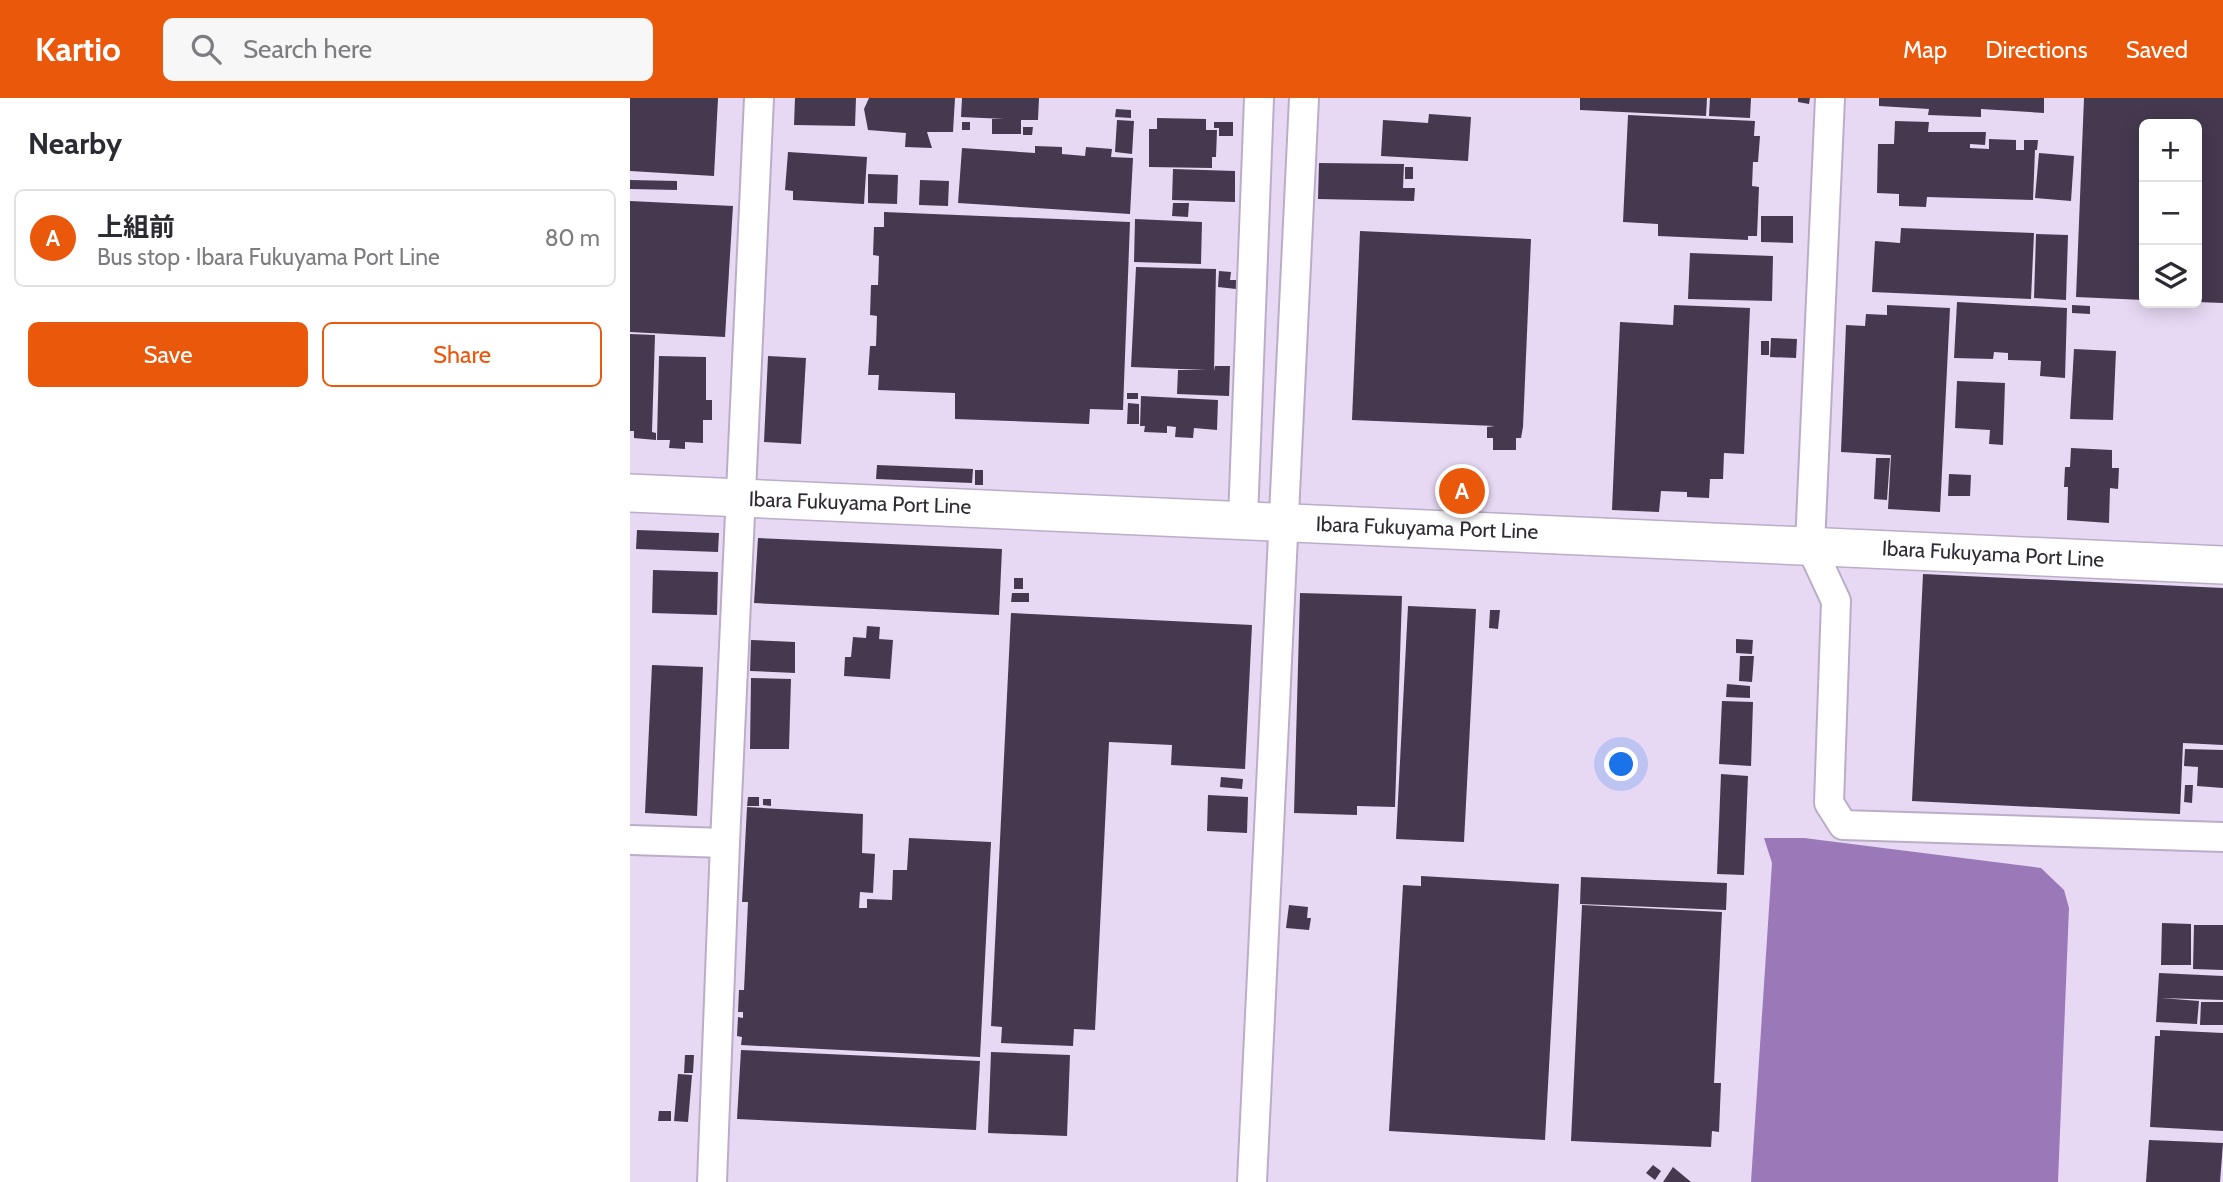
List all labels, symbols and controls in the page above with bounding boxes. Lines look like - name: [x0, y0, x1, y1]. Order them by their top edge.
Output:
- search box: [163, 18, 653, 81]
- text: Kartio: [35, 29, 121, 69]
- icon: search: [187, 30, 225, 68]
- text: Search here: [243, 33, 372, 65]
- text: Map: [1903, 35, 1947, 64]
- text: Directions: [1985, 35, 2088, 64]
- text: Saved: [2126, 35, 2188, 64]
- map controls: [2139, 119, 2202, 308]
- button: +: [2139, 119, 2202, 182]
- text: Nearby: [28, 125, 122, 162]
- button: −: [2139, 182, 2202, 245]
- text: 上組前: [97, 211, 175, 243]
- text: A: [46, 224, 60, 252]
- text: 80 m: [545, 224, 600, 252]
- text: Bus stop · Ibara Fukuyama Port Line: [97, 243, 440, 271]
- button: layers: [2139, 245, 2202, 308]
- button: Save: [28, 322, 308, 387]
- button: Share: [322, 322, 602, 387]
- pin: A: [1439, 465, 1485, 517]
- street label: Ibara Fukuyama Port Line: [748, 486, 972, 519]
- street label: Ibara Fukuyama Port Line: [1315, 511, 1539, 544]
- street label: Ibara Fukuyama Port Line: [1881, 535, 2105, 572]
- your location: [1604, 747, 1638, 781]

